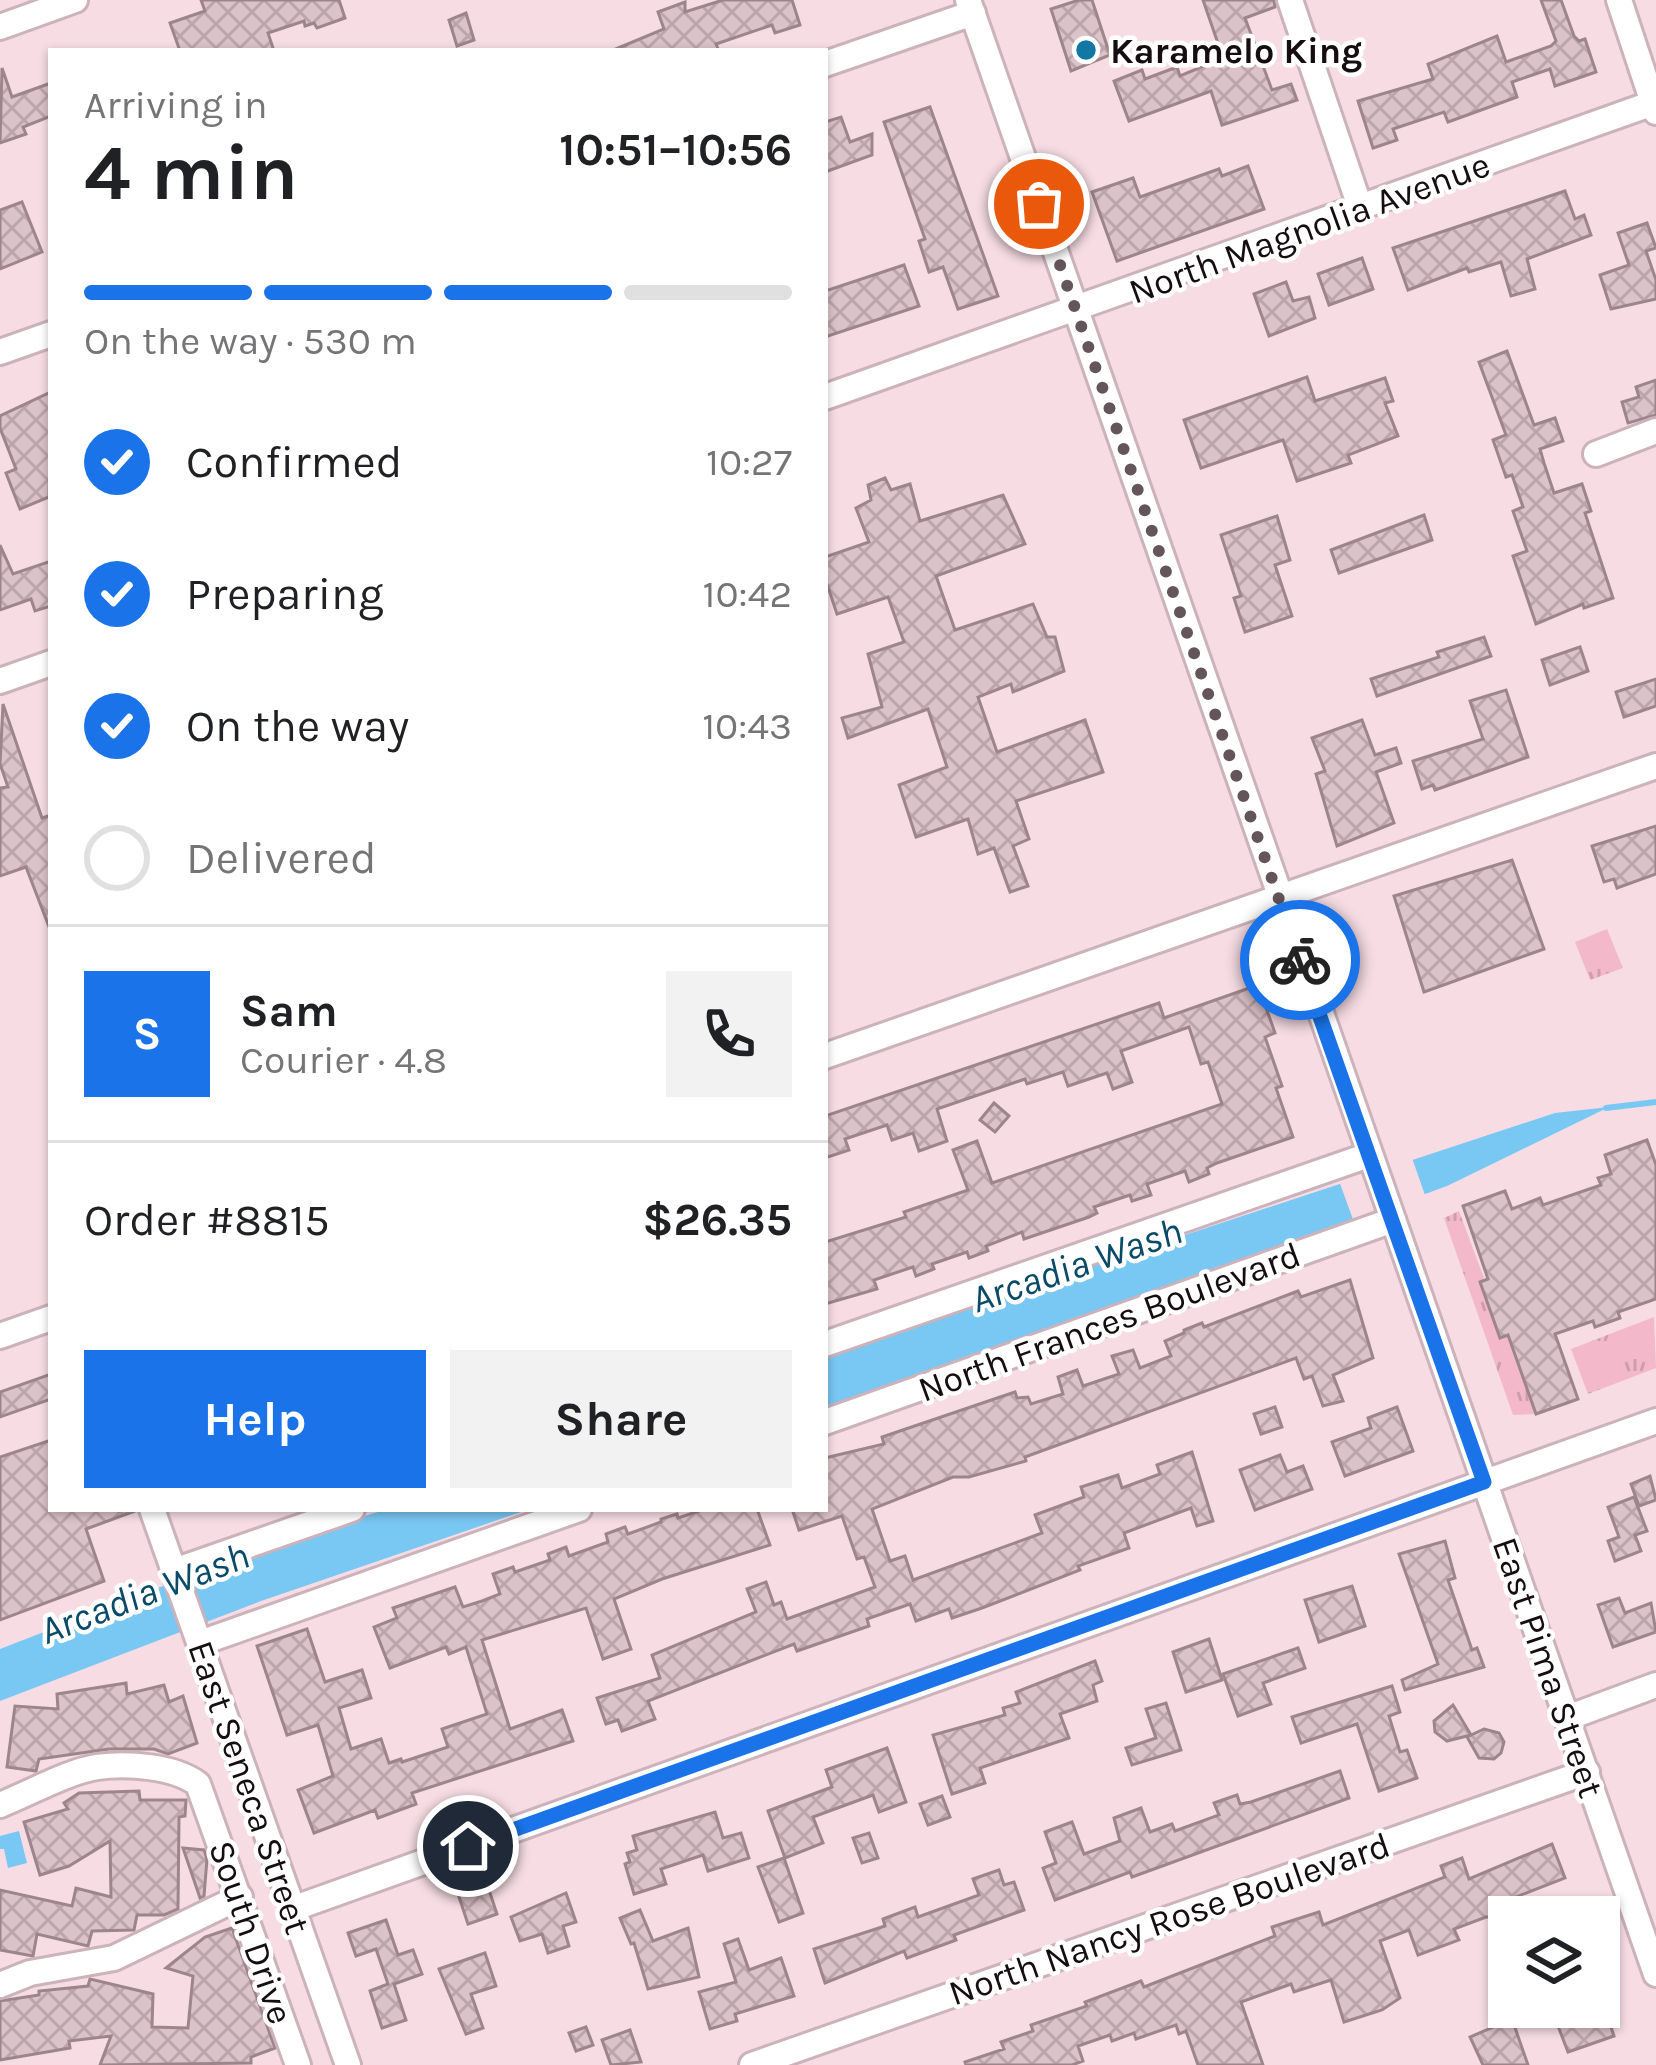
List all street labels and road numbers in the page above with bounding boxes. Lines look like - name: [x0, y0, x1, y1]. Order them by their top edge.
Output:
- street label: North Magnolia Avenue: [1123, 143, 1495, 313]
- street label: North Frances Boulevard: [912, 1233, 1306, 1411]
- street label: East Pima Street: [1484, 1532, 1612, 1803]
- street label: East Seneca Street: [179, 1635, 319, 1939]
- street label: North Nancy Rose Boulevard: [943, 1824, 1395, 2014]
- street label: South Drive: [200, 1835, 302, 2030]

